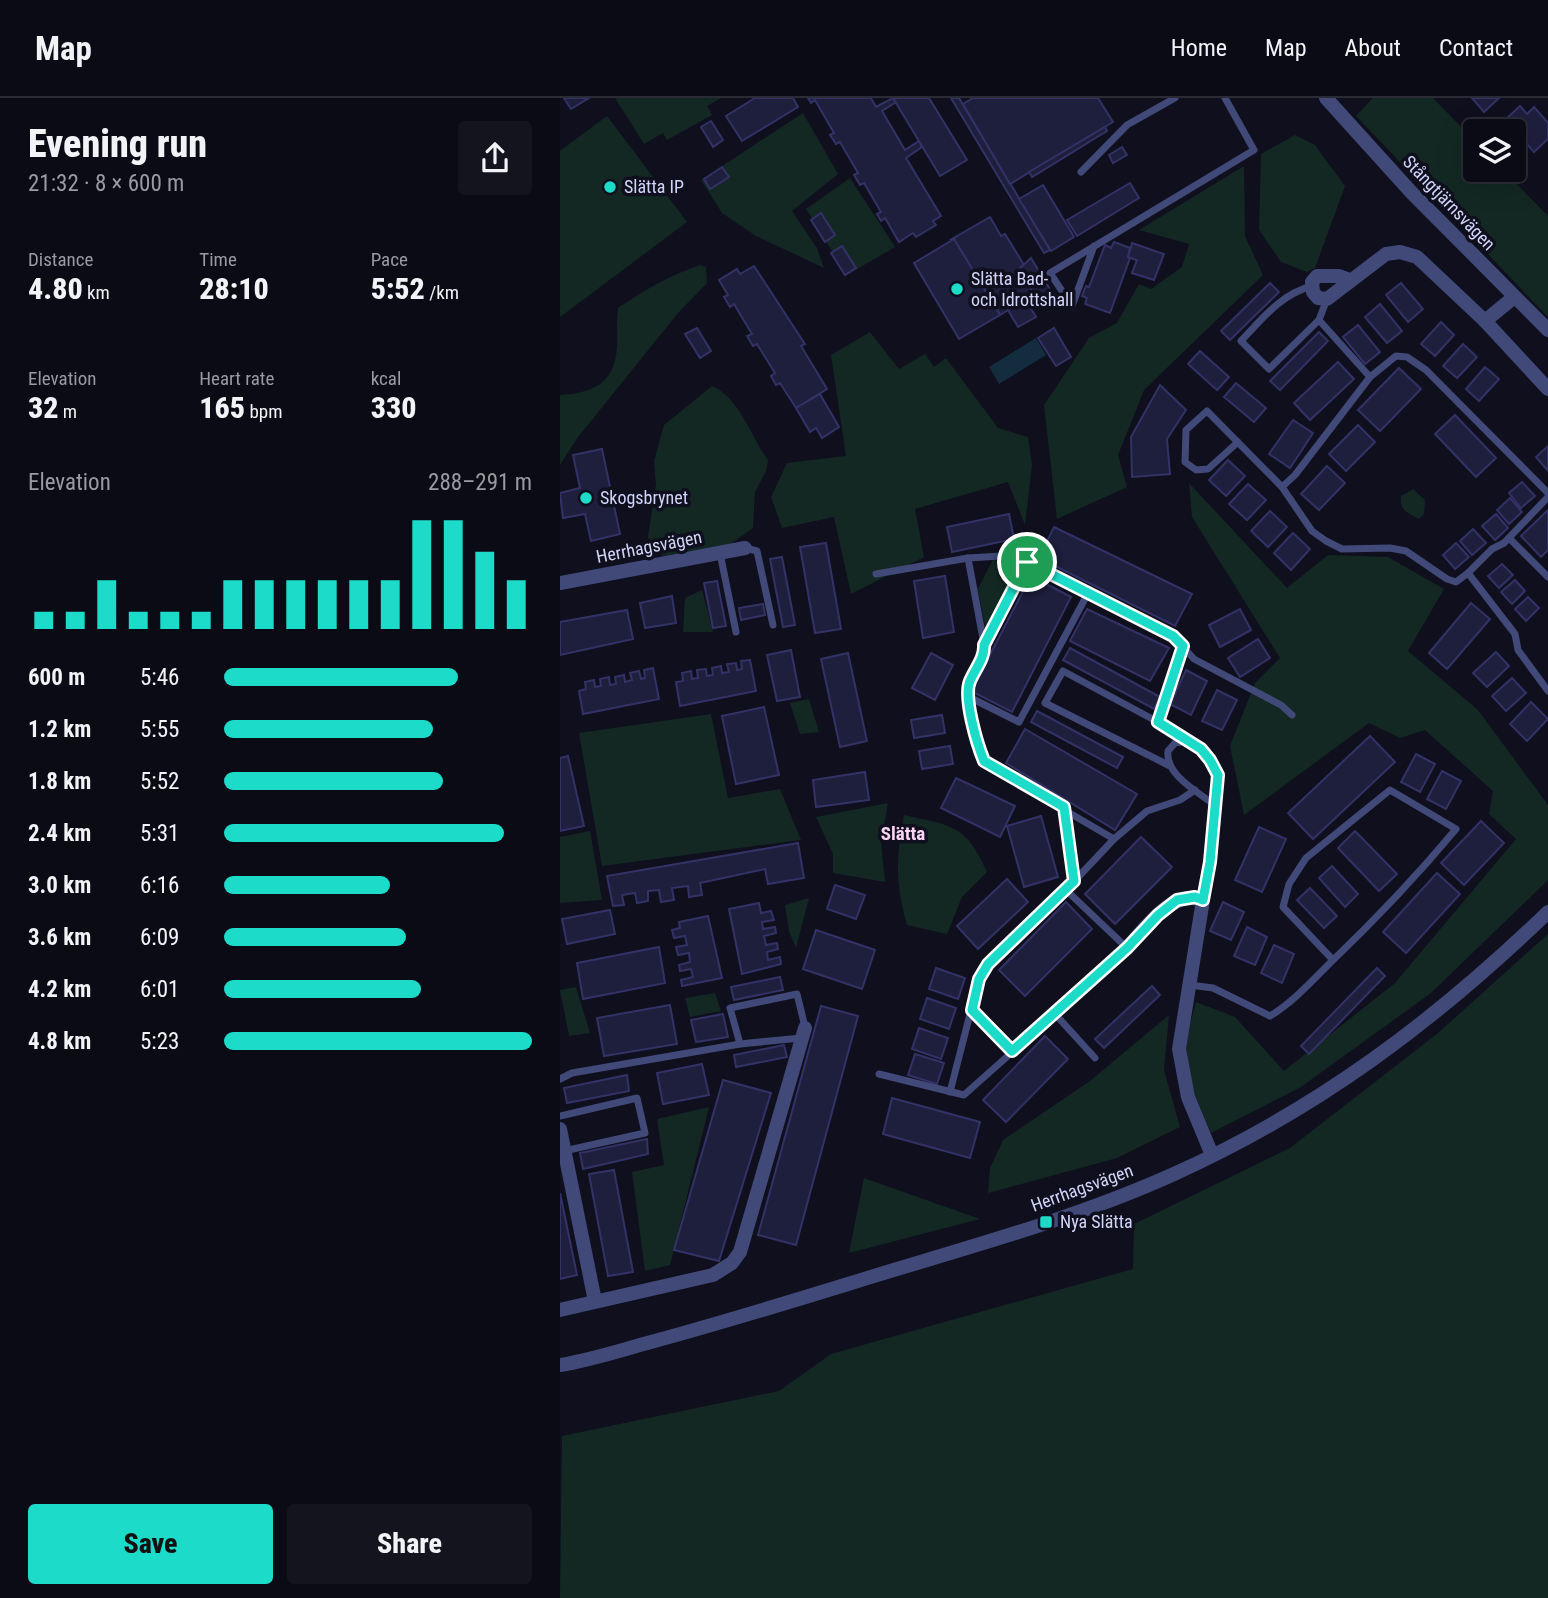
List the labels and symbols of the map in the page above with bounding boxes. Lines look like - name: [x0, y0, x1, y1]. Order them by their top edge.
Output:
- street label: Stångtjärnsvägen: [1399, 151, 1500, 254]
- place label: Slätta IP: [624, 176, 684, 197]
- marker: Slätta IP: [602, 179, 618, 195]
- place label: Slätta Bad- och Idrottshall: [971, 268, 1073, 310]
- marker: Slätta Bad- och Idrottshall: [949, 281, 965, 297]
- place label: Skogsbrynet: [600, 487, 688, 508]
- marker: Skogsbrynet: [578, 490, 594, 506]
- street label: Herrhagsvägen: [594, 526, 704, 567]
- pin: [997, 532, 1057, 592]
- district label: Slätta: [881, 822, 925, 845]
- street label: Herrhagsvägen: [1028, 1159, 1136, 1216]
- place label: Nya Slätta: [1060, 1211, 1133, 1232]
- marker: Nya Slätta: [1038, 1214, 1054, 1230]

